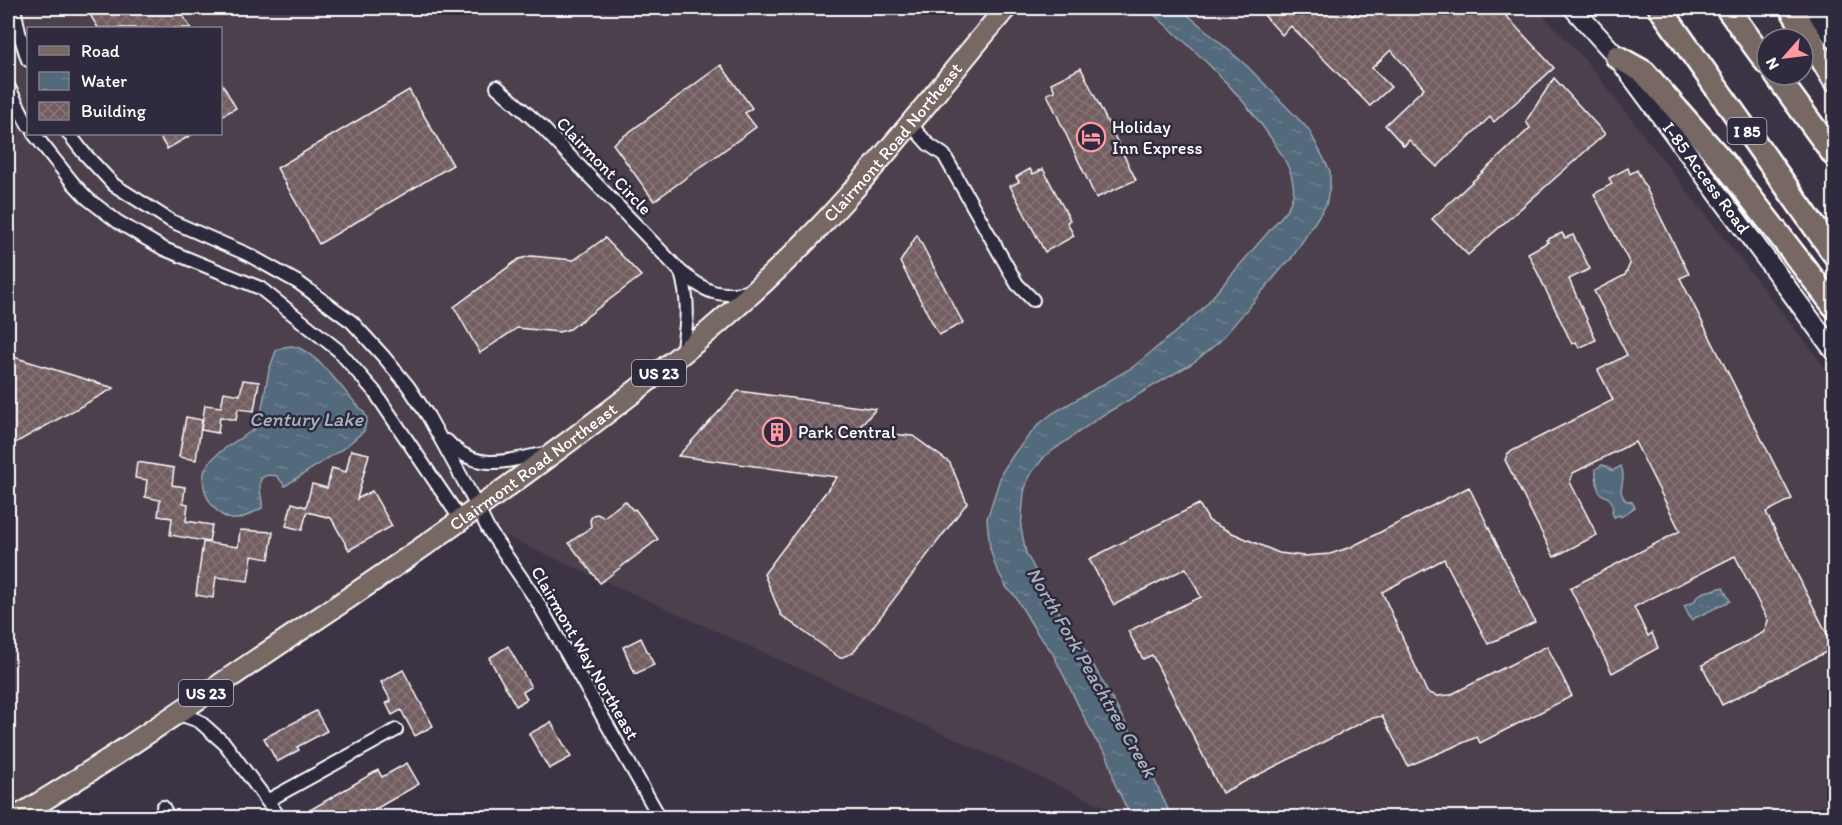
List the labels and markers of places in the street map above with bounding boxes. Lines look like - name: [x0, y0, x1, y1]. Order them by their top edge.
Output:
- place label: Holiday Inn Express: [1112, 116, 1203, 159]
- hotel icon: Holiday Inn Express: [1075, 121, 1107, 153]
- building icon: Park Central: [761, 416, 793, 448]
- place label: Park Central: [798, 421, 896, 443]

